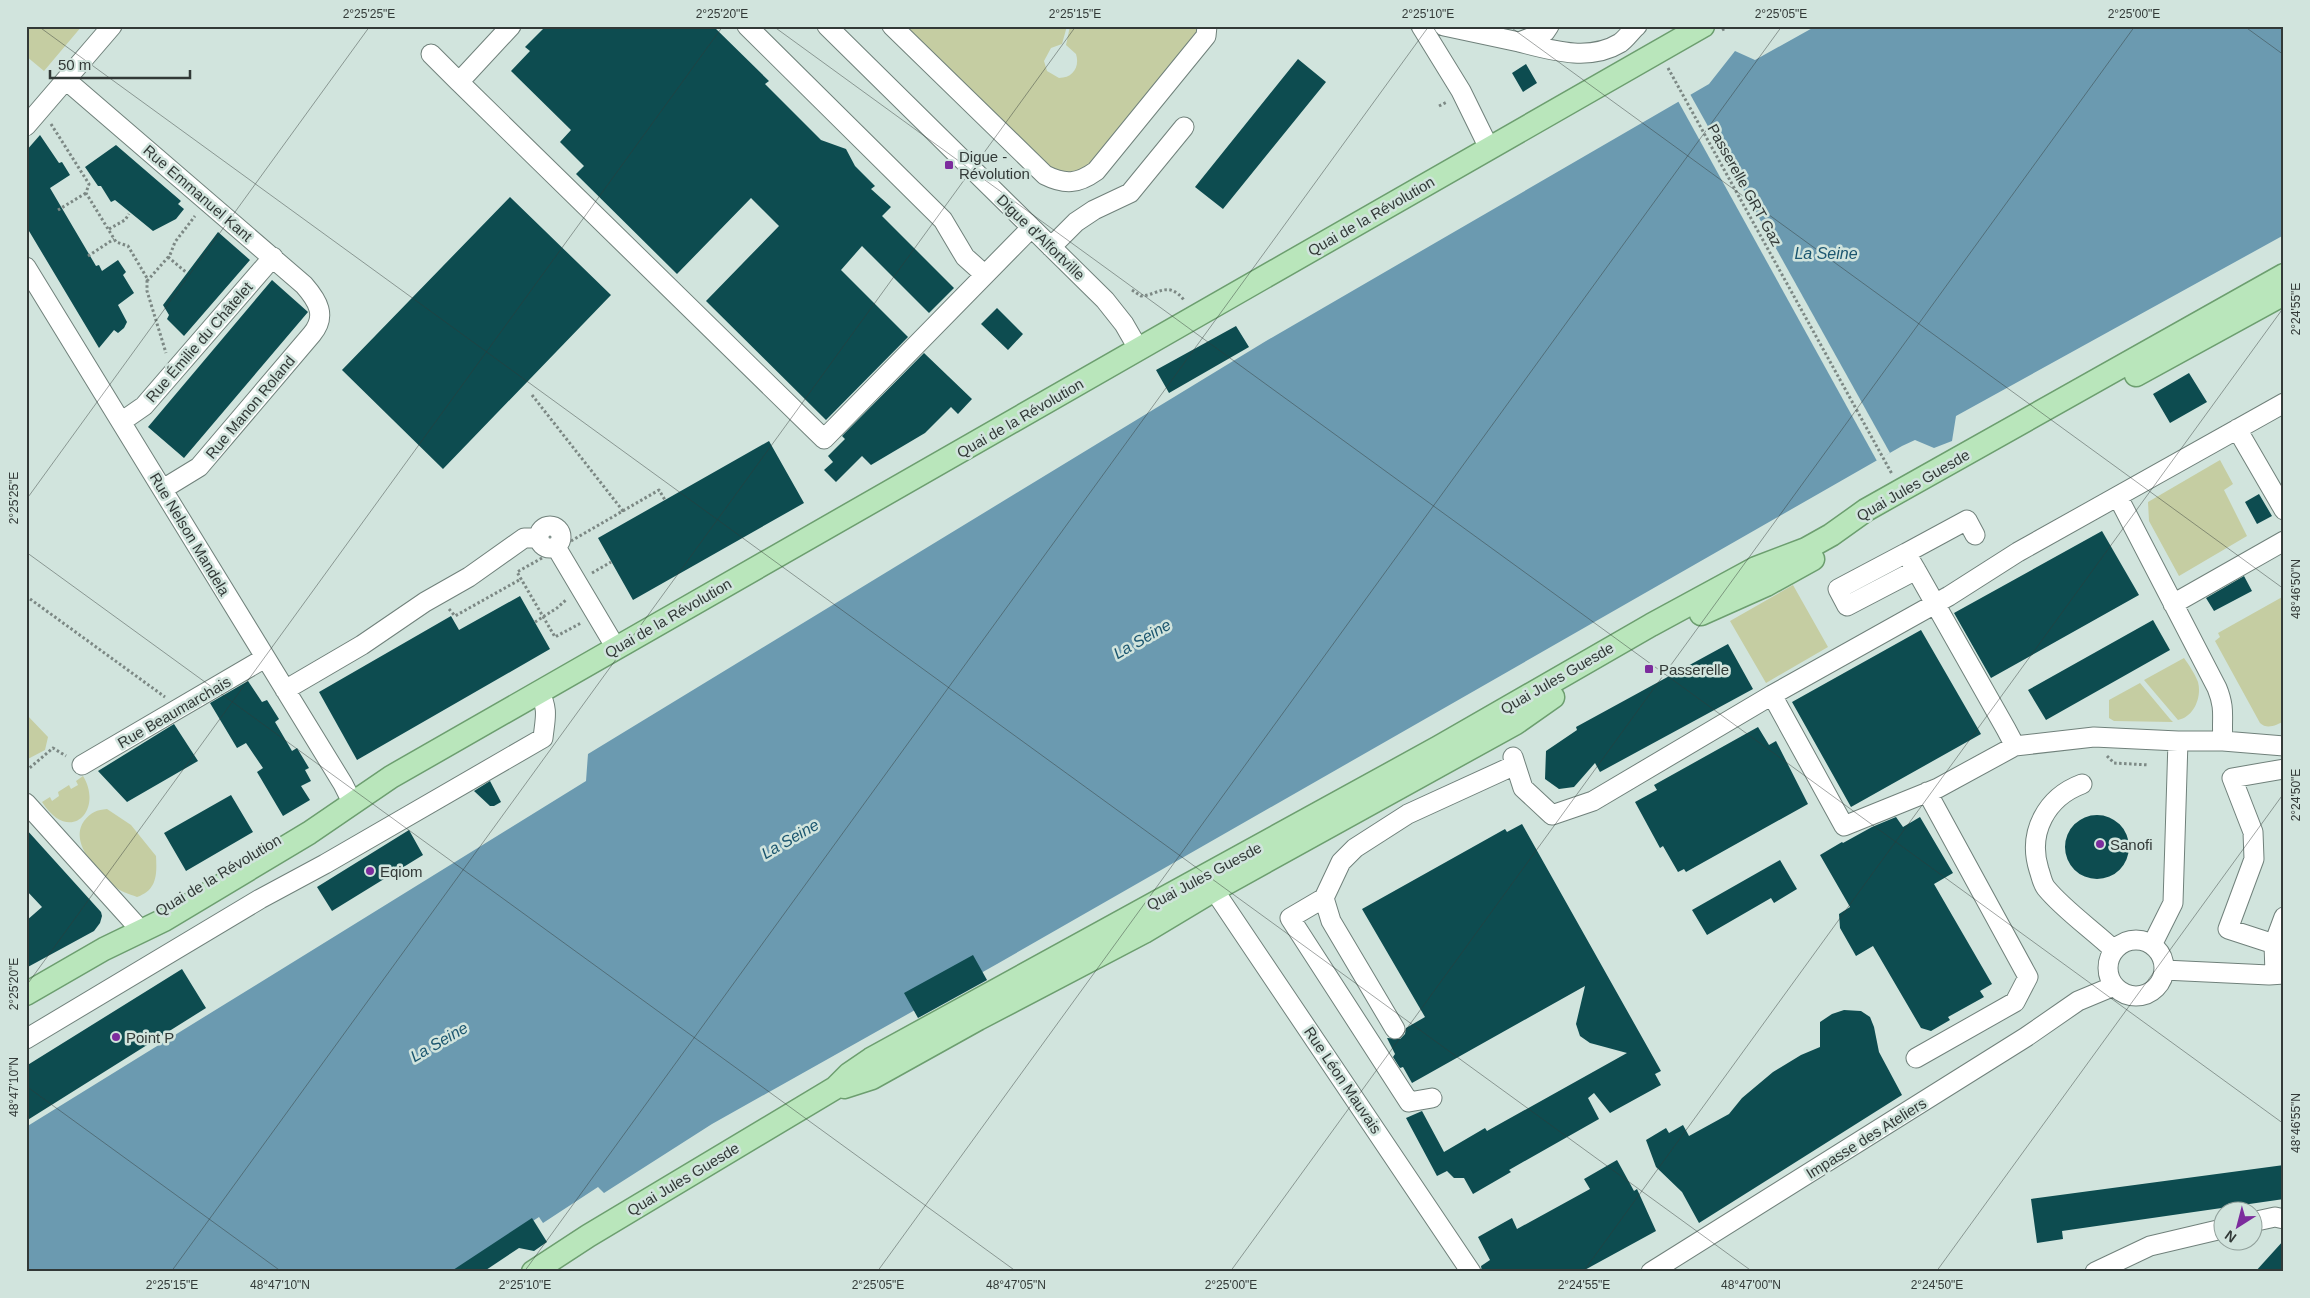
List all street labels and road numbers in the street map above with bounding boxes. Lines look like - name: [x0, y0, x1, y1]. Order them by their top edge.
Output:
- street label: Passerelle GRT Gaz: [1704, 121, 1786, 249]
- street label: Rue Emmanuel Kant: [140, 141, 256, 245]
- street label: Quai de la Révolution: [1305, 173, 1437, 259]
- street label: Digue d'Alfortville: [994, 191, 1088, 283]
- street label: Rue Émilie du Châtelet: [142, 278, 256, 405]
- street label: Rue Manon Roland: [202, 352, 298, 462]
- street label: Quai de la Révolution: [954, 375, 1086, 461]
- street label: Quai Jules Guesde: [1854, 446, 1972, 524]
- street label: Rue Nelson Mandela: [147, 470, 234, 599]
- street label: Quai de la Révolution: [602, 575, 734, 661]
- street label: Quai Jules Guesde: [1498, 639, 1616, 717]
- street label: Rue Beaumarchais: [115, 673, 233, 751]
- street label: Quai de la Révolution: [152, 831, 284, 919]
- street label: Quai Jules Guesde: [1144, 839, 1264, 913]
- street label: Rue Léon Mauvais: [1301, 1023, 1385, 1137]
- street label: Impasse des Ateliers: [1803, 1094, 1929, 1182]
- street label: Quai Jules Guesde: [624, 1139, 742, 1219]

